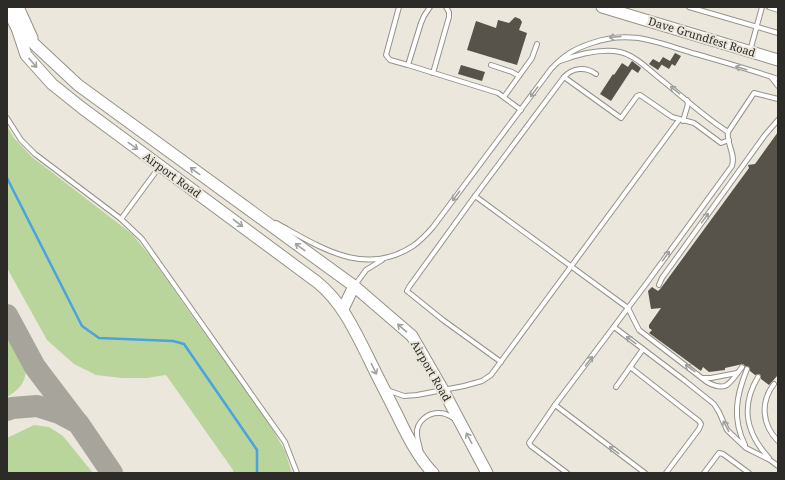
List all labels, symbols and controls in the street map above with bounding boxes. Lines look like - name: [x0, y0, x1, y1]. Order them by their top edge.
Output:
- street label: Dave Grundfest Road: [647, 13, 758, 60]
- one-way arrow: [609, 33, 622, 41]
- one-way arrow: [28, 58, 37, 69]
- one-way arrow: [735, 63, 747, 71]
- one-way arrow: [530, 86, 538, 97]
- one-way arrow: [670, 86, 680, 95]
- one-way arrow: [127, 142, 138, 150]
- street label: Airport Road: [140, 149, 204, 201]
- one-way arrow: [189, 167, 200, 175]
- one-way arrow: [452, 191, 461, 202]
- one-way arrow: [701, 213, 709, 224]
- one-way arrow: [232, 219, 243, 227]
- one-way arrow: [294, 243, 305, 251]
- one-way arrow: [662, 251, 670, 262]
- one-way arrow: [397, 323, 407, 332]
- one-way arrow: [626, 336, 637, 344]
- street label: Airport Road: [408, 338, 455, 404]
- one-way arrow: [584, 355, 593, 366]
- one-way arrow: [371, 362, 378, 374]
- one-way arrow: [684, 364, 695, 372]
- one-way arrow: [722, 420, 729, 432]
- one-way arrow: [464, 433, 472, 445]
- one-way arrow: [609, 445, 620, 454]

